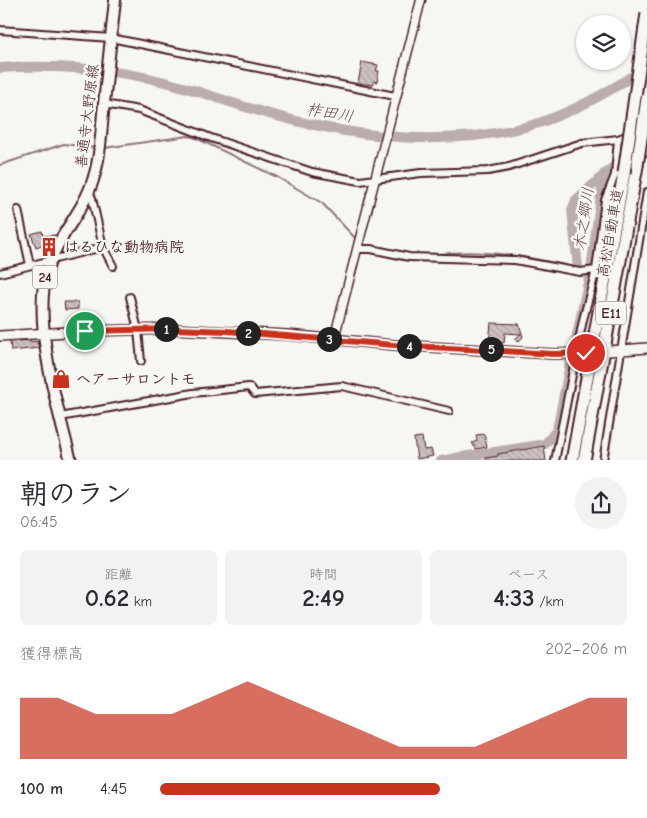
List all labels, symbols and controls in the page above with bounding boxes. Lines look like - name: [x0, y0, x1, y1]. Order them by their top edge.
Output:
- map controls: [576, 15, 631, 70]
- button: layers: [576, 15, 631, 70]
- street label: 善通寺大野原線: [72, 63, 102, 169]
- water label: 柞田川: [305, 100, 355, 126]
- water label: 木之郷川: [571, 186, 597, 252]
- street label: 高松自動車道: [593, 187, 627, 279]
- building icon: はるひな動物病院: [38, 236, 60, 258]
- place label: はるひな動物病院: [64, 238, 184, 256]
- road number: 24: [32, 266, 58, 288]
- road number: E11: [596, 302, 626, 324]
- pin: [64, 310, 106, 352]
- pin: 1: [154, 316, 178, 342]
- icon: arrive: [71, 317, 99, 345]
- pin: 2: [236, 320, 260, 346]
- text: 1: [164, 321, 169, 338]
- text: 2: [245, 325, 252, 342]
- pin: 3: [316, 326, 342, 352]
- text: 3: [326, 331, 333, 348]
- pin: [565, 332, 607, 374]
- pin: 4: [396, 334, 422, 358]
- pin: 5: [478, 336, 504, 362]
- text: 4: [406, 338, 413, 355]
- icon: check: [572, 339, 600, 367]
- text: 5: [488, 341, 495, 358]
- shop icon: ヘアーサロントモ: [50, 368, 72, 390]
- place label: ヘアーサロントモ: [76, 370, 196, 388]
- button: share: [575, 477, 627, 529]
- text: 朝のラン: [20, 478, 132, 510]
- text: 06:45: [20, 513, 58, 531]
- text: 距離: [105, 566, 133, 583]
- text: 時間: [310, 566, 338, 583]
- text: ペース: [508, 566, 549, 583]
- text: 0.62: [85, 583, 129, 612]
- text: 2:49: [302, 583, 345, 612]
- text: 4:33: [493, 583, 535, 612]
- text: km: [129, 593, 152, 610]
- text: /km: [535, 593, 564, 610]
- text: 202–206 m: [546, 640, 627, 658]
- text: 獲得標高: [20, 645, 84, 663]
- text: 100 m: [20, 780, 63, 798]
- text: 4:45: [100, 780, 127, 798]

